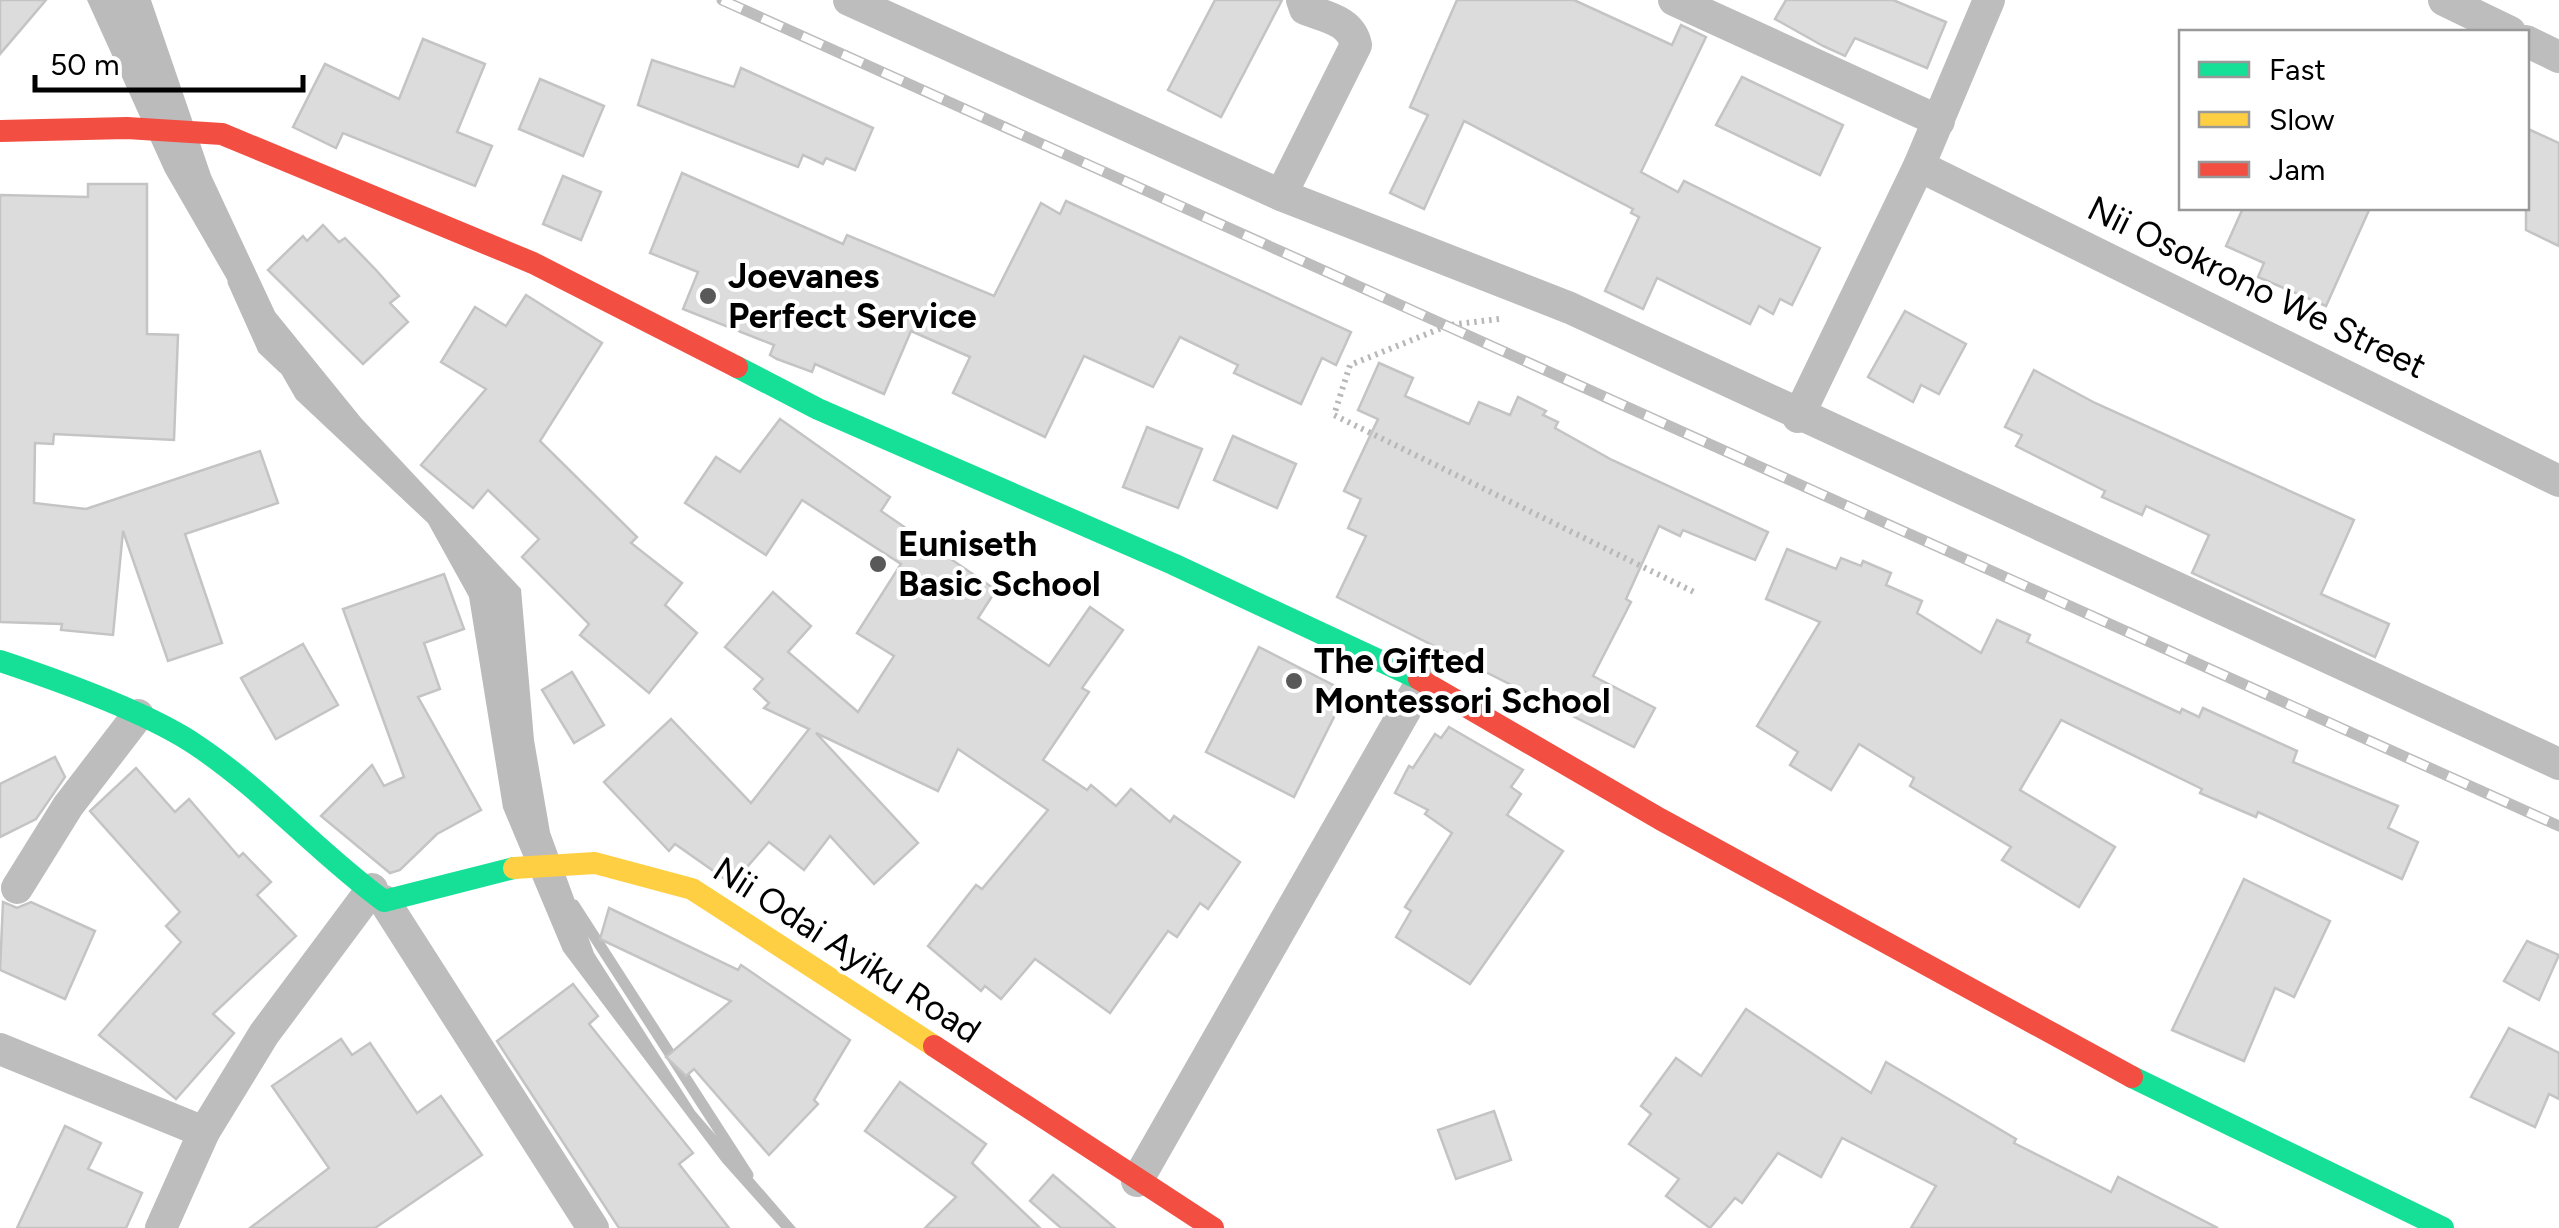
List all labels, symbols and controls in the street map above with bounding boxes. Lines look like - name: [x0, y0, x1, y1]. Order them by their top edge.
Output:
- scale bar: [35, 30, 302, 92]
- legend: [2179, 30, 2529, 210]
- text: 50 m: [50, 46, 119, 83]
- text: Fast: [2269, 51, 2326, 88]
- text: Slow: [2269, 101, 2335, 138]
- text: Jam: [2269, 151, 2325, 188]
- street label: Nii Osokrono We Street: [2081, 187, 2433, 387]
- place label: Joevanes Perfect Service: [728, 255, 977, 337]
- marker: Joevanes Perfect Service: [697, 285, 719, 307]
- place label: Euniseth Basic School: [898, 523, 1101, 605]
- marker: Euniseth Basic School: [867, 553, 889, 575]
- place label: The Gifted Montessori School: [1314, 640, 1611, 722]
- marker: The Gifted Montessori School: [1283, 670, 1305, 692]
- street label: Nii Odai Ayiku Road: [706, 848, 988, 1052]

